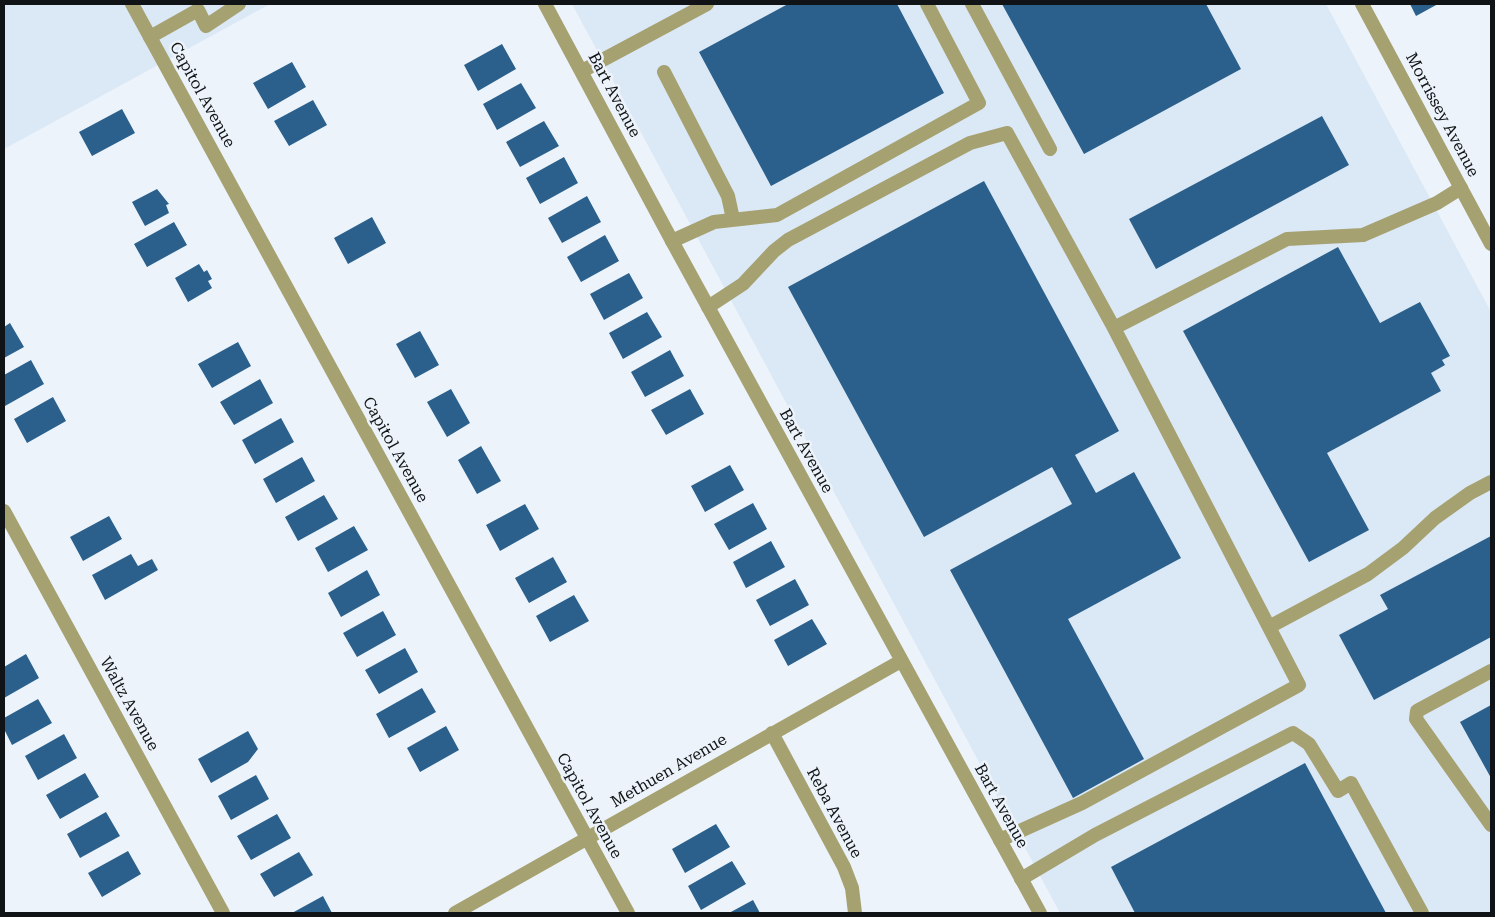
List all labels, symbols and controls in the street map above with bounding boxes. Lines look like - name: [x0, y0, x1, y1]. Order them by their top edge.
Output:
- street label: Capitol Avenue: [165, 39, 239, 151]
- street label: Bart Avenue: [584, 49, 644, 141]
- street label: Morrissey Avenue: [1401, 50, 1483, 180]
- street label: Capitol Avenue: [358, 394, 432, 506]
- street label: Bart Avenue: [775, 405, 837, 497]
- street label: Waltz Avenue: [95, 654, 163, 754]
- street label: Methuen Avenue: [608, 730, 730, 812]
- street label: Capitol Avenue: [552, 750, 626, 862]
- street label: Bart Avenue: [970, 760, 1032, 852]
- street label: Reba Avenue: [802, 764, 866, 862]

